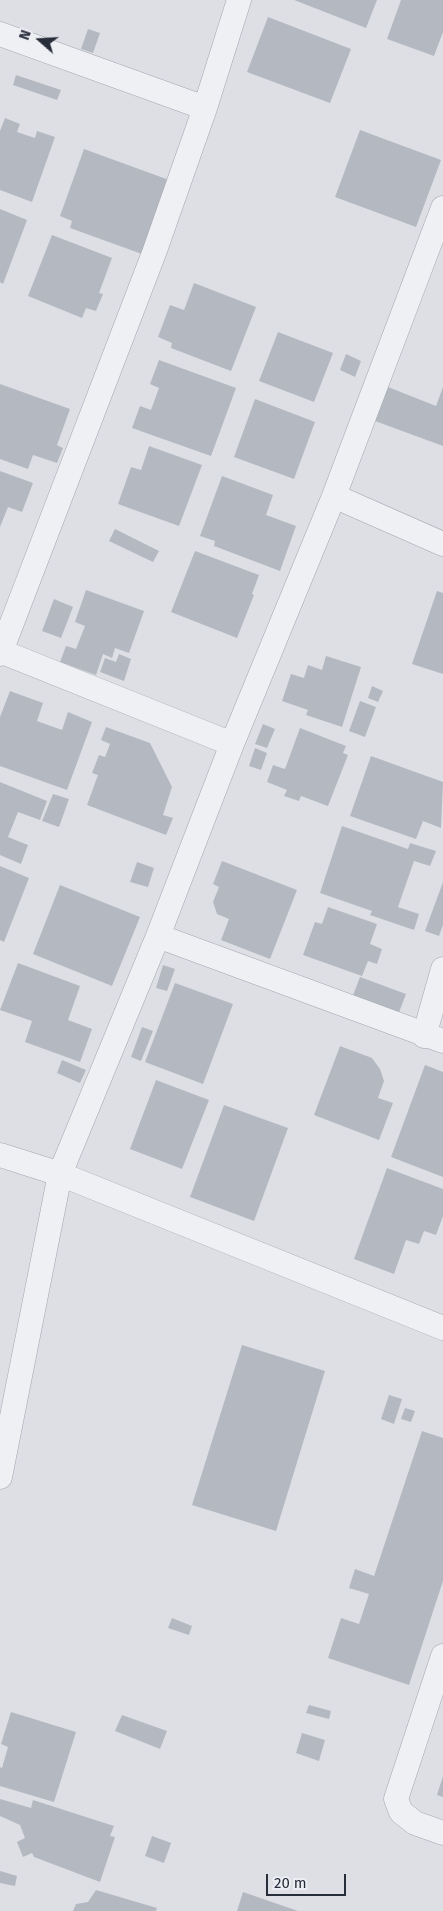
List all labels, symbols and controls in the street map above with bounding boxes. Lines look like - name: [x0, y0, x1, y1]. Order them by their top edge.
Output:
- north arrow: [15, 15, 65, 65]
- text: N: [16, 28, 35, 42]
- scale bar: [268, 1864, 348, 1896]
- text: 20 m: [274, 1874, 307, 1892]

